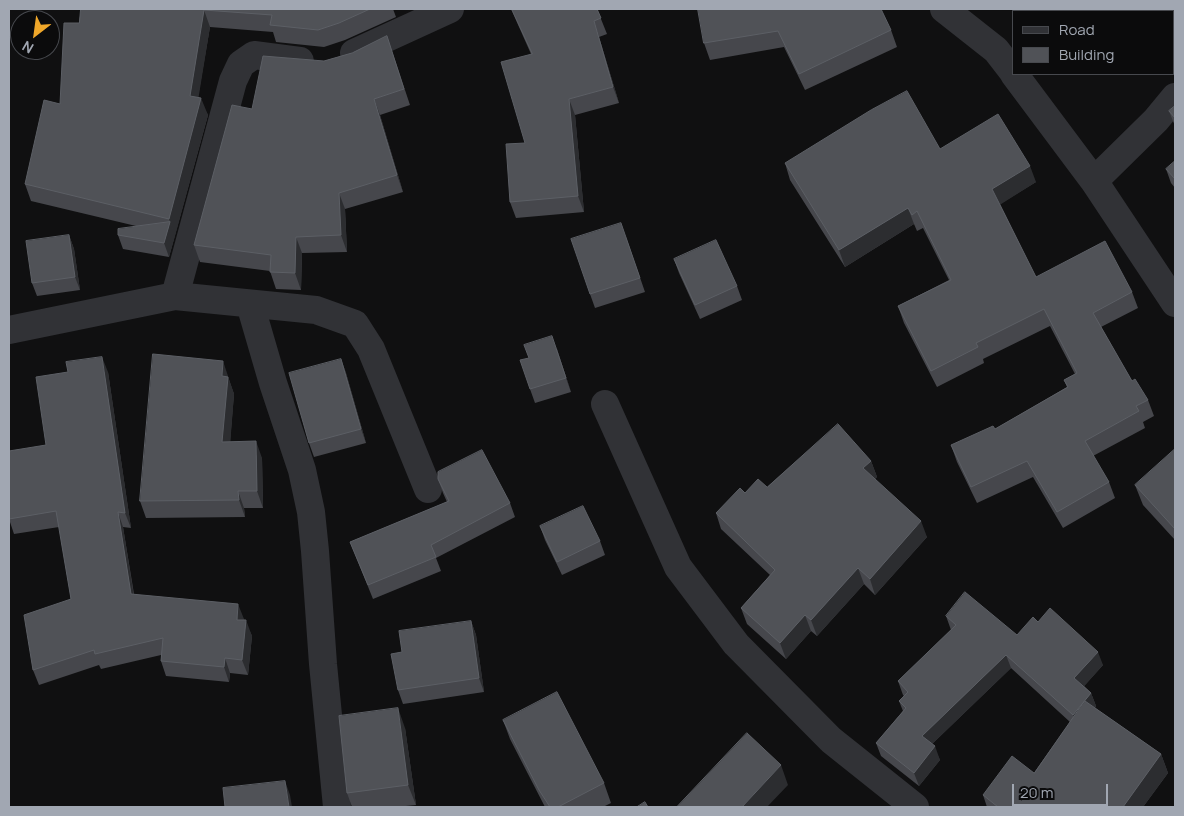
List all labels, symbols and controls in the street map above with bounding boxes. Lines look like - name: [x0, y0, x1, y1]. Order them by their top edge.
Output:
- north arrow: [10, 10, 60, 60]
- legend: [1012, 10, 1174, 75]
- text: Road: [1059, 19, 1095, 40]
- text: N: [19, 37, 37, 58]
- text: Building: [1059, 44, 1114, 65]
- scale bar: [1014, 774, 1110, 806]
- text: 20 m: [1020, 782, 1053, 803]

